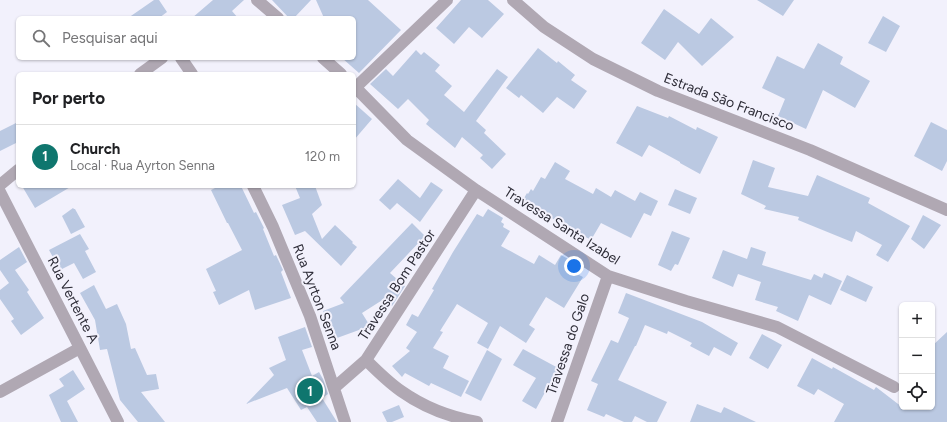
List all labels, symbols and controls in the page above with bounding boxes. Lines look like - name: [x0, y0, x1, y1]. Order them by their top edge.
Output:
- search box: [16, 16, 356, 60]
- icon: search: [30, 27, 52, 49]
- text: Pesquisar aqui: [62, 29, 158, 47]
- street label: Estrada São Francisco: [661, 69, 797, 135]
- text: Por perto: [32, 88, 105, 108]
- text: Church: [70, 140, 120, 158]
- text: 1: [42, 149, 48, 164]
- text: 120 m: [305, 149, 340, 164]
- text: Local · Rua Ayrton Senna: [70, 158, 215, 173]
- street label: Travessa Santa Izabel: [501, 183, 623, 269]
- street label: Travessa Bom Pastor: [355, 226, 439, 344]
- street label: Rua Ayrton Senna: [289, 242, 345, 352]
- street label: Rua Vertente A: [44, 254, 102, 347]
- your location: [564, 256, 584, 276]
- street label: Travessa do Galo: [543, 291, 593, 397]
- map controls: [899, 302, 935, 410]
- button: +: [899, 302, 935, 338]
- button: −: [899, 338, 935, 374]
- button: locate: [899, 374, 935, 410]
- pin: 1: [297, 376, 323, 406]

